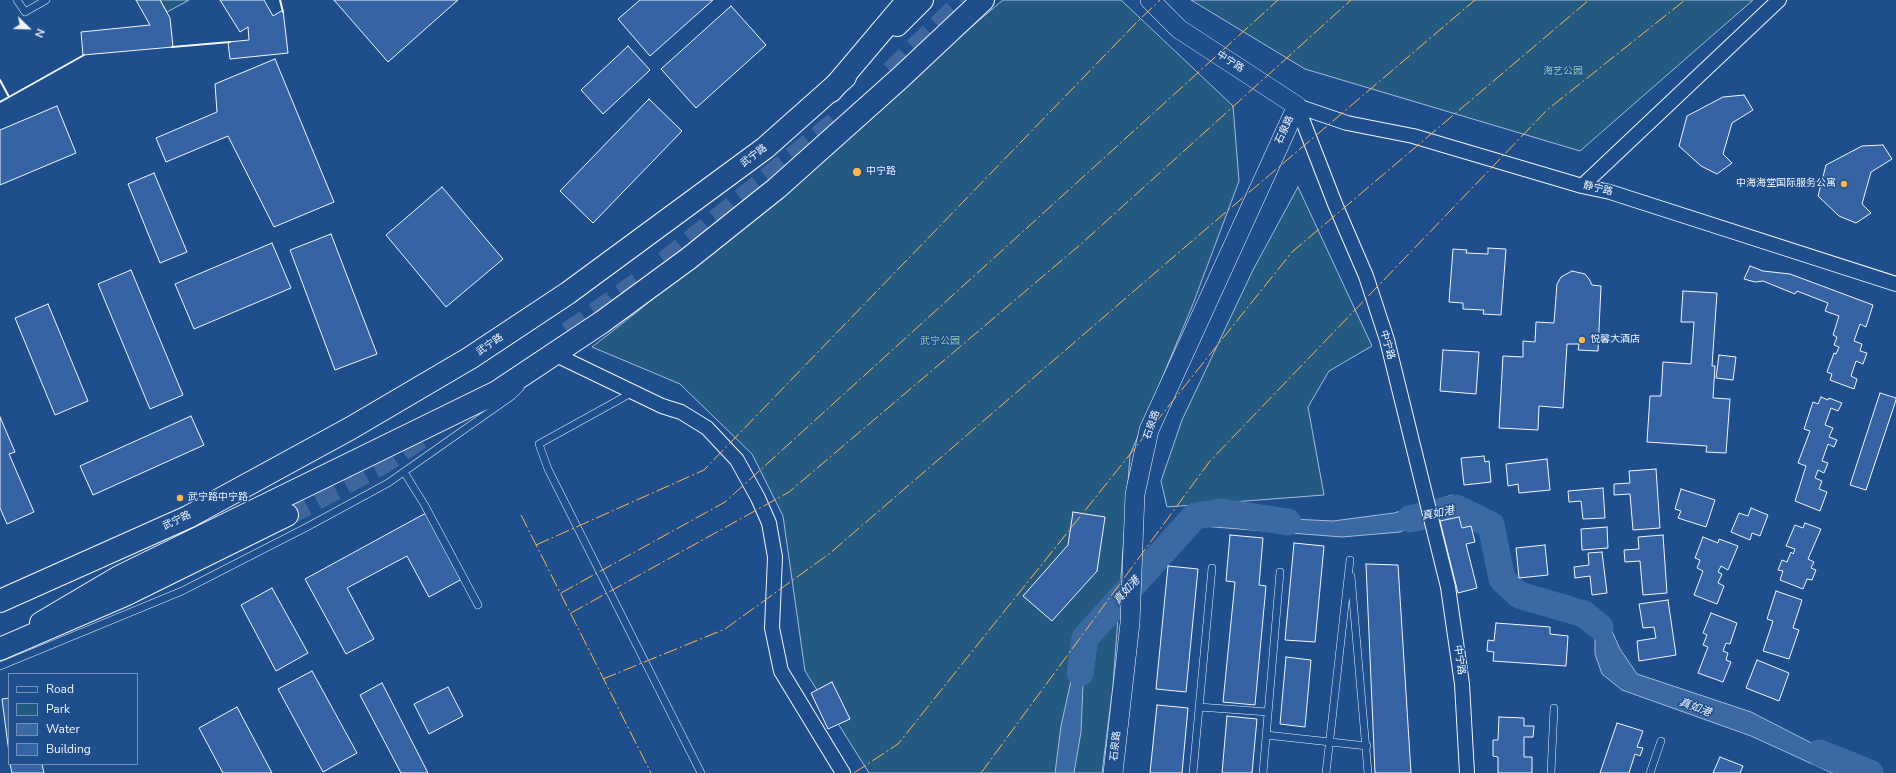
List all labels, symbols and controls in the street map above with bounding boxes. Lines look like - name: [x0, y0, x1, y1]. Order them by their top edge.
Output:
- north arrow: [8, 8, 48, 48]
- text: N: [31, 26, 48, 40]
- street label: 中宁路: [1214, 49, 1246, 75]
- park label: 海艺公园: [1543, 66, 1583, 78]
- street label: 石泉路: [1273, 114, 1297, 146]
- street label: 武宁路: [738, 142, 770, 170]
- marker: 中宁路: [851, 166, 863, 178]
- place label: 中宁路: [866, 166, 896, 178]
- place label: 中海海堂国际服务公寓: [1736, 178, 1836, 190]
- marker: 中海海堂国际服务公寓: [1839, 179, 1849, 189]
- street label: 静宁路: [1582, 180, 1614, 198]
- street label: 中宁路: [1377, 329, 1397, 361]
- street label: 武宁路: [474, 332, 506, 358]
- place label: 悦馨大酒店: [1590, 334, 1640, 346]
- marker: 悦馨大酒店: [1577, 335, 1587, 345]
- park label: 武宁公园: [920, 336, 960, 348]
- street label: 石泉路: [1141, 409, 1163, 441]
- place label: 武宁路中宁路: [188, 492, 248, 504]
- marker: 武宁路中宁路: [175, 493, 185, 503]
- water label: 真如港: [1421, 504, 1455, 524]
- street label: 武宁路: [161, 509, 193, 533]
- water label: 真如港: [1111, 574, 1143, 608]
- street label: 中宁路: [1451, 644, 1467, 676]
- legend: [8, 673, 138, 765]
- text: Road: [46, 681, 74, 697]
- water label: 真如港: [1677, 696, 1713, 720]
- text: Park: [46, 701, 70, 717]
- text: Water: [46, 721, 80, 737]
- street label: 石泉路: [1108, 730, 1124, 762]
- text: Building: [46, 741, 91, 757]

